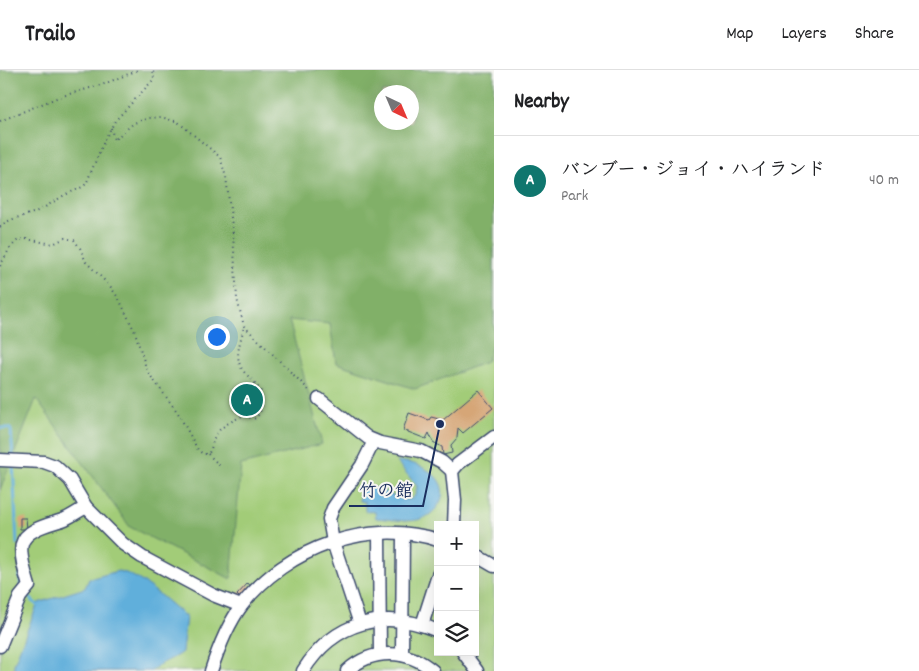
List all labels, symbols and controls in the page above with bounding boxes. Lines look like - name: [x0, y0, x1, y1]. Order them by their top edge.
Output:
- text: Trailo: [25, 18, 76, 52]
- text: Map: [726, 22, 753, 47]
- text: Layers: [781, 22, 827, 47]
- text: Share: [855, 22, 894, 47]
- north arrow: [374, 85, 419, 130]
- text: Nearby: [514, 88, 569, 118]
- text: バンブー・ジョイ・ハイランド: [561, 158, 826, 185]
- text: A: [526, 169, 534, 192]
- text: 40 m: [869, 169, 899, 192]
- text: Park: [561, 185, 588, 208]
- your location: [204, 324, 230, 350]
- pin: A: [231, 381, 263, 419]
- callout: 竹の館: [349, 473, 423, 506]
- text: 竹の館: [359, 480, 413, 505]
- map controls: [434, 521, 479, 656]
- button: +: [434, 521, 479, 566]
- button: −: [434, 566, 479, 611]
- button: layers: [434, 611, 479, 656]

